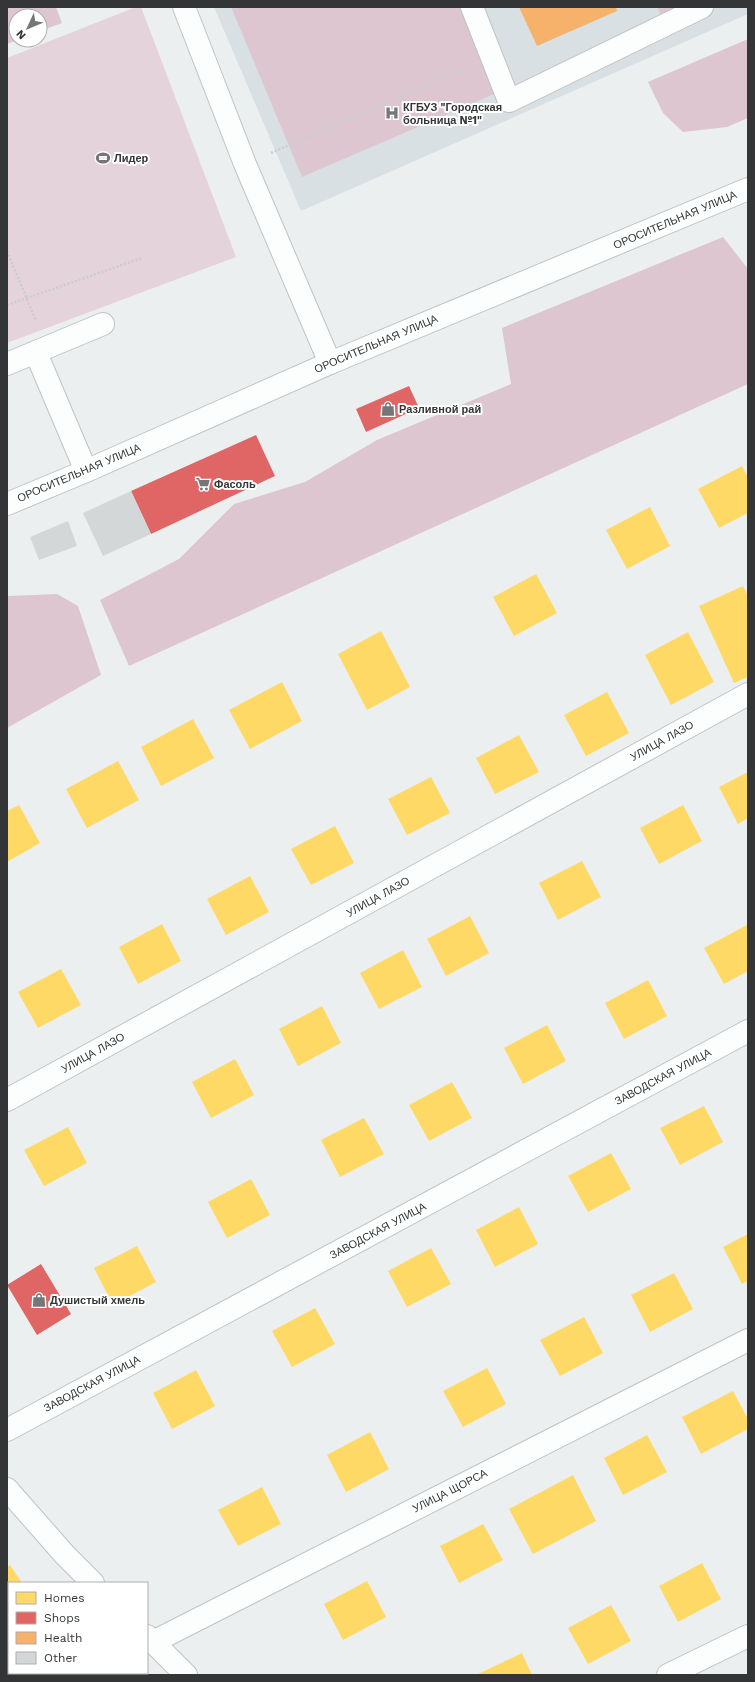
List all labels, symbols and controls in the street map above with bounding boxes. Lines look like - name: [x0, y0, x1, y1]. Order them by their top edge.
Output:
- north arrow: [8, 8, 48, 48]
- text: N: [14, 27, 29, 42]
- place label: КГБУЗ "Городская больница №1": [403, 101, 502, 127]
- hospital icon: КГБУЗ "Городская больница №1": [384, 105, 400, 121]
- sports icon: Лидер: [95, 150, 111, 166]
- place label: Лидер: [114, 152, 149, 165]
- street label: ОРОСИТЕЛЬНАЯ УЛИЦА: [611, 188, 739, 252]
- street label: ОРОСИТЕЛЬНАЯ УЛИЦА: [312, 312, 440, 376]
- shop icon: Разливной рай: [380, 401, 396, 417]
- place label: Разливной рай: [399, 403, 481, 416]
- street label: ОРОСИТЕЛЬНАЯ УЛИЦА: [15, 441, 143, 505]
- supermarket icon: Фасоль: [195, 476, 211, 492]
- place label: Фасоль: [214, 478, 256, 491]
- street label: УЛИЦА ЛАЗО: [628, 718, 696, 764]
- street label: УЛИЦА ЛАЗО: [344, 874, 412, 920]
- street label: УЛИЦА ЛАЗО: [59, 1030, 127, 1076]
- street label: ЗАВОДСКАЯ УЛИЦА: [613, 1046, 714, 1108]
- street label: ЗАВОДСКАЯ УЛИЦА: [328, 1200, 429, 1262]
- shop icon: Душистый хмель: [31, 1292, 47, 1308]
- place label: Душистый хмель: [50, 1294, 145, 1307]
- street label: ЗАВОДСКАЯ УЛИЦА: [42, 1353, 143, 1415]
- street label: УЛИЦА ЩОРСА: [410, 1466, 490, 1515]
- legend: [8, 1582, 148, 1674]
- text: Homes: [44, 1591, 85, 1605]
- text: Shops: [44, 1611, 80, 1625]
- text: Health: [44, 1631, 82, 1645]
- text: Other: [44, 1651, 77, 1665]

